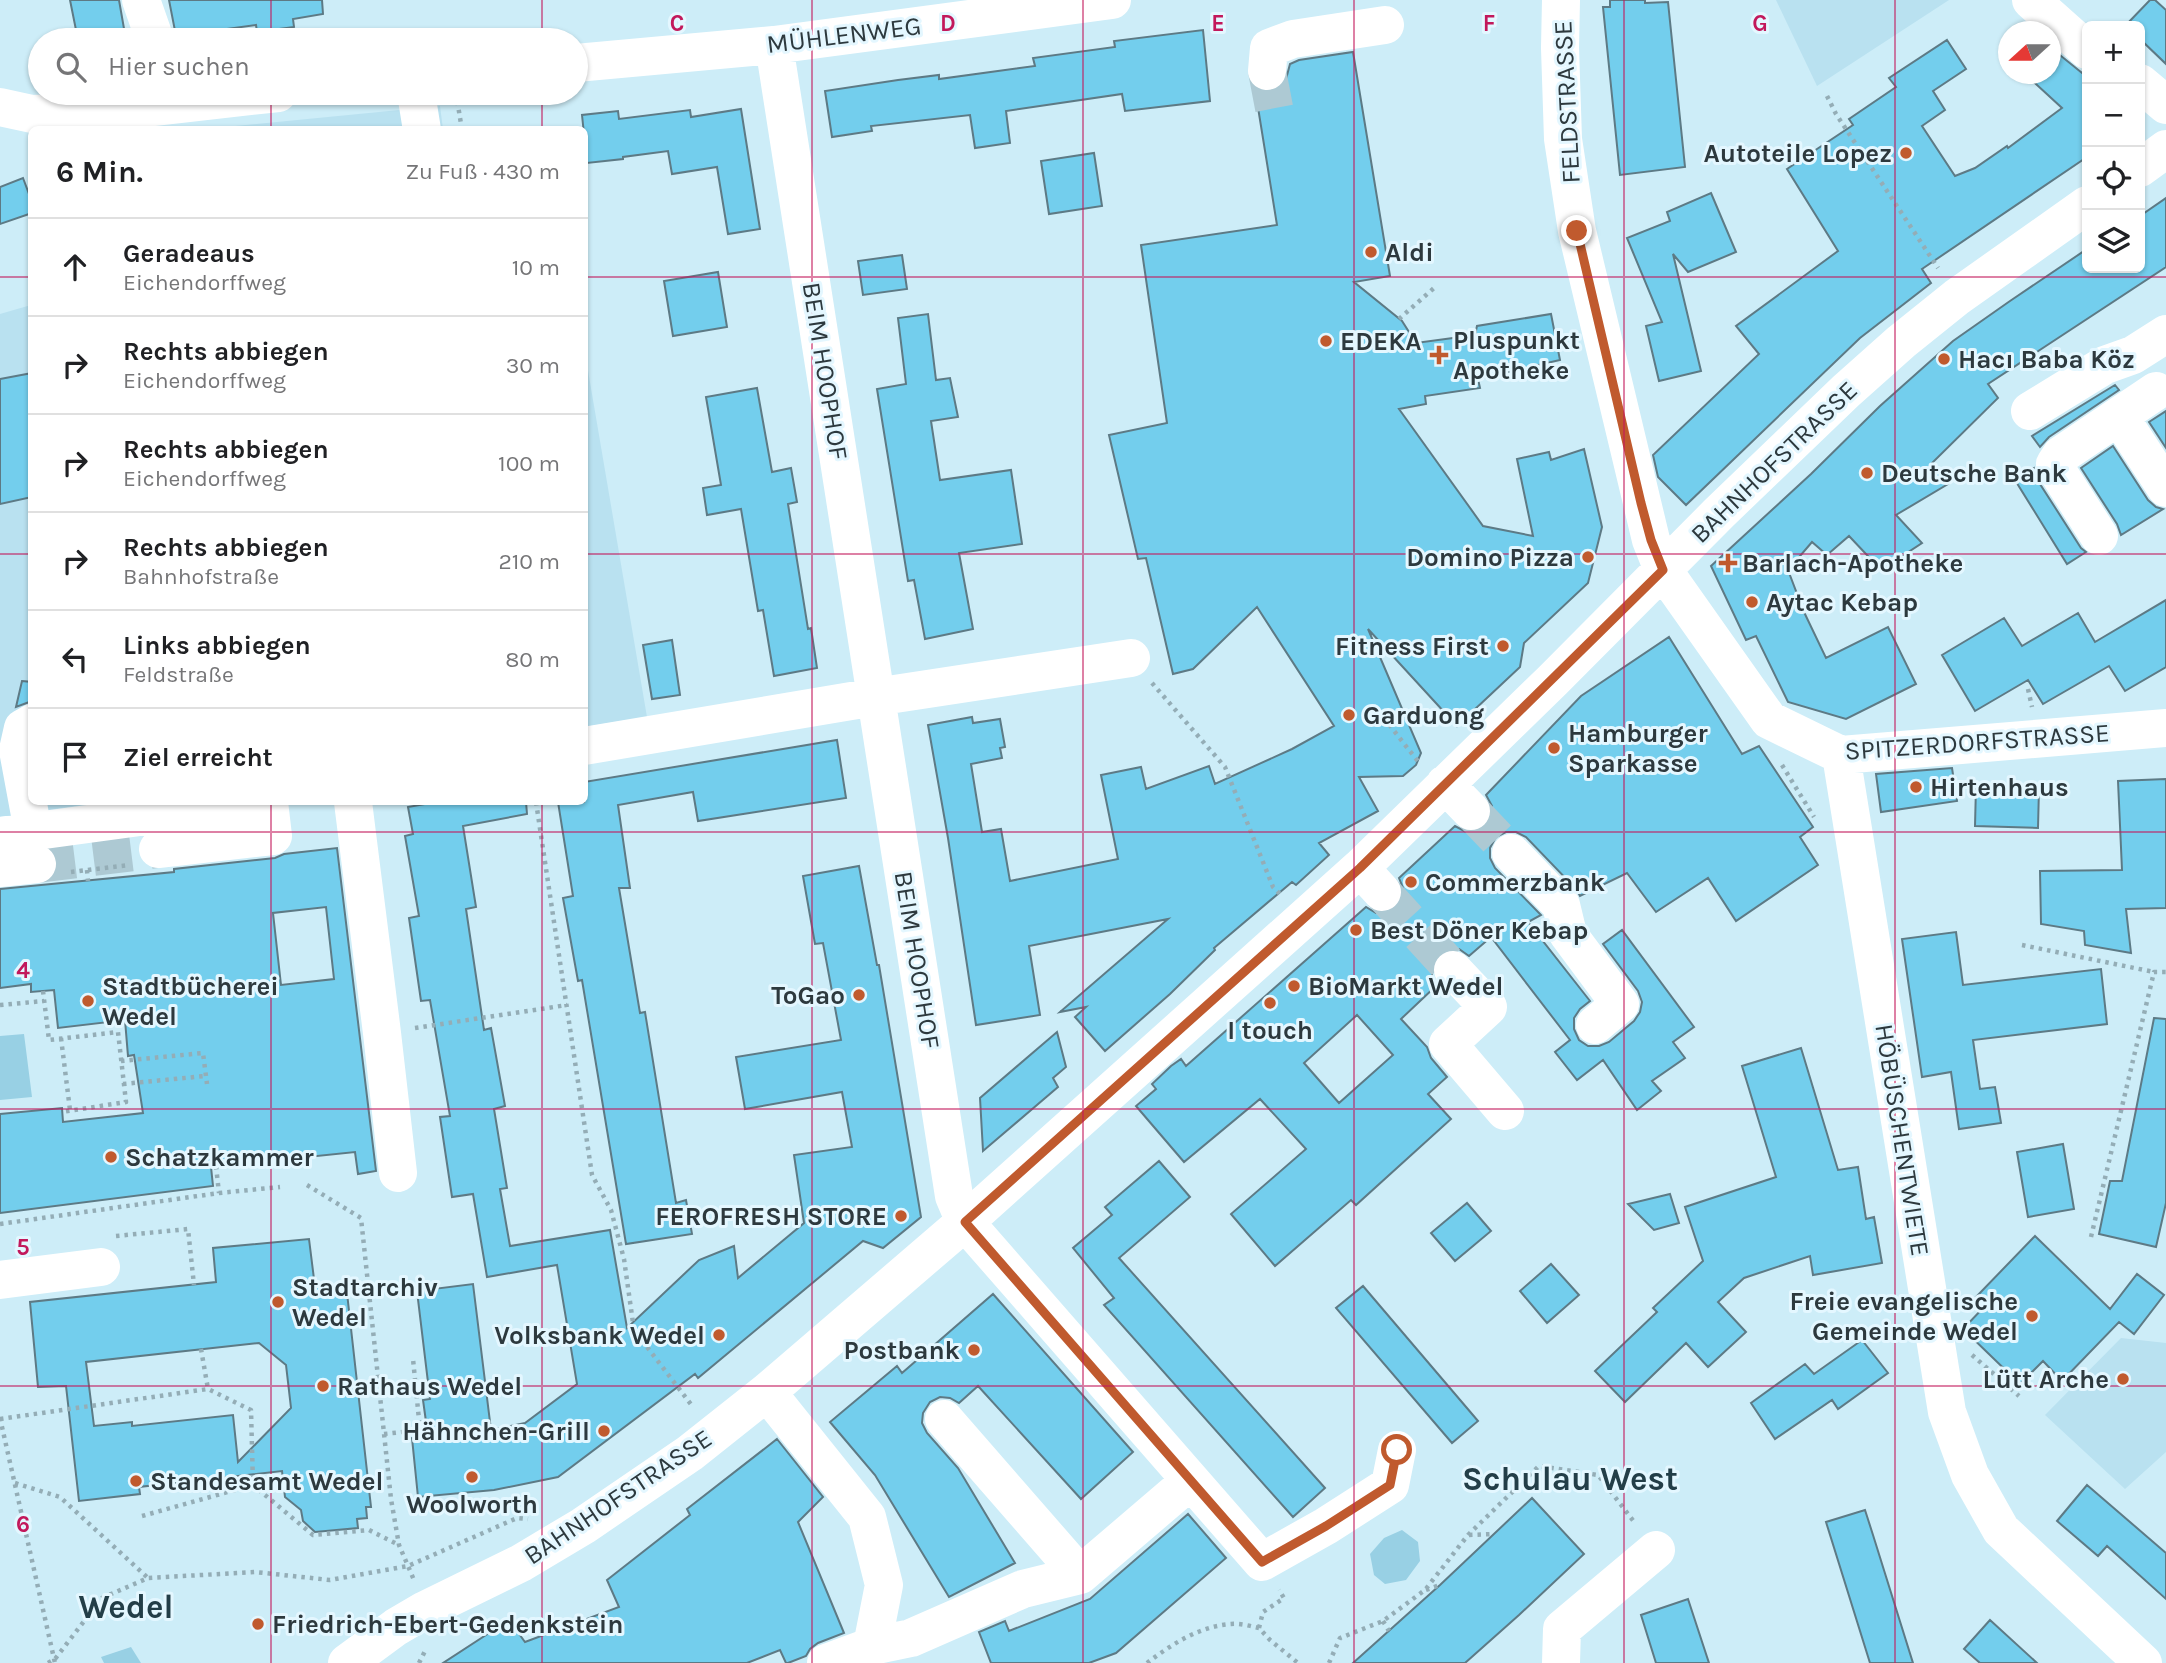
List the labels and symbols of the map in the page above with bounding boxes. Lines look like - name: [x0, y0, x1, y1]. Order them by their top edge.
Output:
- text: C: [670, 10, 684, 37]
- street label: MÜHLENWEG: [765, 10, 923, 60]
- text: D: [940, 10, 956, 37]
- text: E: [1211, 10, 1225, 37]
- text: F: [1483, 10, 1495, 37]
- text: G: [1752, 10, 1768, 37]
- street label: FELDSTRASSE: [1547, 20, 1587, 184]
- north arrow: [1998, 21, 2061, 84]
- place label: Autoteile Lopez: [1704, 138, 1892, 169]
- marker: Autoteile Lopez: [1898, 145, 1914, 161]
- route end: [1561, 215, 1592, 246]
- place label: Aldi: [1385, 237, 1434, 268]
- marker: Aldi: [1363, 244, 1379, 260]
- street label: BEIM HOOPHOF: [796, 280, 854, 462]
- place label: Pluspunkt Apotheke: [1453, 325, 1580, 386]
- place label: EDEKA: [1340, 326, 1422, 357]
- marker: EDEKA: [1318, 333, 1334, 349]
- place label: Hacı Baba Köz: [1958, 344, 2135, 375]
- marker: Pluspunkt Apotheke: [1431, 347, 1447, 363]
- marker: Hacı Baba Köz: [1936, 351, 1952, 367]
- street label: BAHNHOFSTRASSE: [1684, 375, 1864, 549]
- place label: Deutsche Bank: [1881, 458, 2067, 489]
- marker: Deutsche Bank: [1859, 465, 1875, 481]
- place label: Domino Pizza: [1406, 542, 1574, 573]
- place label: Barlach-Apotheke: [1742, 548, 1963, 579]
- marker: Domino Pizza: [1580, 549, 1596, 565]
- marker: Barlach-Apotheke: [1720, 555, 1736, 571]
- place label: Aytac Kebap: [1766, 587, 1918, 618]
- marker: Aytac Kebap: [1744, 594, 1760, 610]
- place label: Fitness First: [1335, 631, 1489, 662]
- marker: Fitness First: [1495, 638, 1511, 654]
- place label: Garduong: [1363, 700, 1484, 731]
- marker: Garduong: [1341, 707, 1357, 723]
- street label: SPITZERDORFSTRASSE: [1844, 717, 2110, 767]
- place label: Hamburger Sparkasse: [1568, 718, 1708, 779]
- marker: Hamburger Sparkasse: [1546, 740, 1562, 756]
- place label: Hirtenhaus: [1930, 772, 2069, 803]
- marker: Hirtenhaus: [1908, 779, 1924, 795]
- place label: Commerzbank: [1425, 867, 1605, 898]
- street label: BEIM HOOPHOF: [888, 869, 946, 1051]
- marker: Commerzbank: [1403, 874, 1419, 890]
- place label: Best Döner Kebap: [1370, 915, 1588, 946]
- marker: Best Döner Kebap: [1348, 922, 1364, 938]
- text: 4: [16, 957, 30, 984]
- place label: Stadtbücherei Wedel: [102, 971, 279, 1032]
- place label: BioMarkt Wedel: [1308, 971, 1503, 1002]
- marker: BioMarkt Wedel: [1286, 978, 1302, 994]
- place label: ToGao: [771, 980, 845, 1011]
- marker: ToGao: [851, 987, 867, 1003]
- marker: Stadtbücherei Wedel: [80, 993, 96, 1009]
- marker: I touch: [1262, 995, 1278, 1011]
- place label: I touch: [1227, 1015, 1313, 1046]
- street label: HÖBÜSCHENTWIETE: [1868, 1022, 1936, 1258]
- place label: Schatzkammer: [125, 1142, 315, 1173]
- marker: Schatzkammer: [103, 1149, 119, 1165]
- place label: FEROFRESH STORE: [655, 1201, 887, 1232]
- marker: FEROFRESH STORE: [893, 1208, 909, 1224]
- text: 5: [16, 1234, 30, 1261]
- place label: Stadtarchiv Wedel: [292, 1272, 438, 1333]
- place label: Freie evangelische Gemeinde Wedel: [1789, 1286, 2018, 1347]
- marker: Stadtarchiv Wedel: [270, 1294, 286, 1310]
- marker: Freie evangelische Gemeinde Wedel: [2024, 1308, 2040, 1324]
- place label: Volksbank Wedel: [494, 1320, 705, 1351]
- marker: Volksbank Wedel: [711, 1327, 727, 1343]
- place label: Postbank: [843, 1335, 960, 1366]
- marker: Postbank: [966, 1342, 982, 1358]
- place label: Lütt Arche: [1983, 1364, 2109, 1395]
- place label: Rathaus Wedel: [337, 1371, 522, 1402]
- marker: Lütt Arche: [2115, 1371, 2131, 1387]
- marker: Rathaus Wedel: [315, 1378, 331, 1394]
- place label: Hähnchen-Grill: [402, 1416, 590, 1447]
- street label: BAHNHOFSTRASSE: [518, 1423, 718, 1571]
- marker: Hähnchen-Grill: [596, 1423, 612, 1439]
- route start: [1381, 1434, 1412, 1465]
- district label: Schulau West: [1462, 1460, 1678, 1498]
- place label: Standesamt Wedel: [150, 1466, 383, 1497]
- marker: Woolworth: [464, 1469, 480, 1485]
- marker: Standesamt Wedel: [128, 1473, 144, 1489]
- place label: Woolworth: [406, 1489, 538, 1520]
- text: 6: [16, 1511, 30, 1538]
- district label: Wedel: [78, 1588, 174, 1626]
- place label: Friedrich-Ebert-Gedenkstein: [272, 1609, 623, 1640]
- marker: Friedrich-Ebert-Gedenkstein: [250, 1616, 266, 1632]

